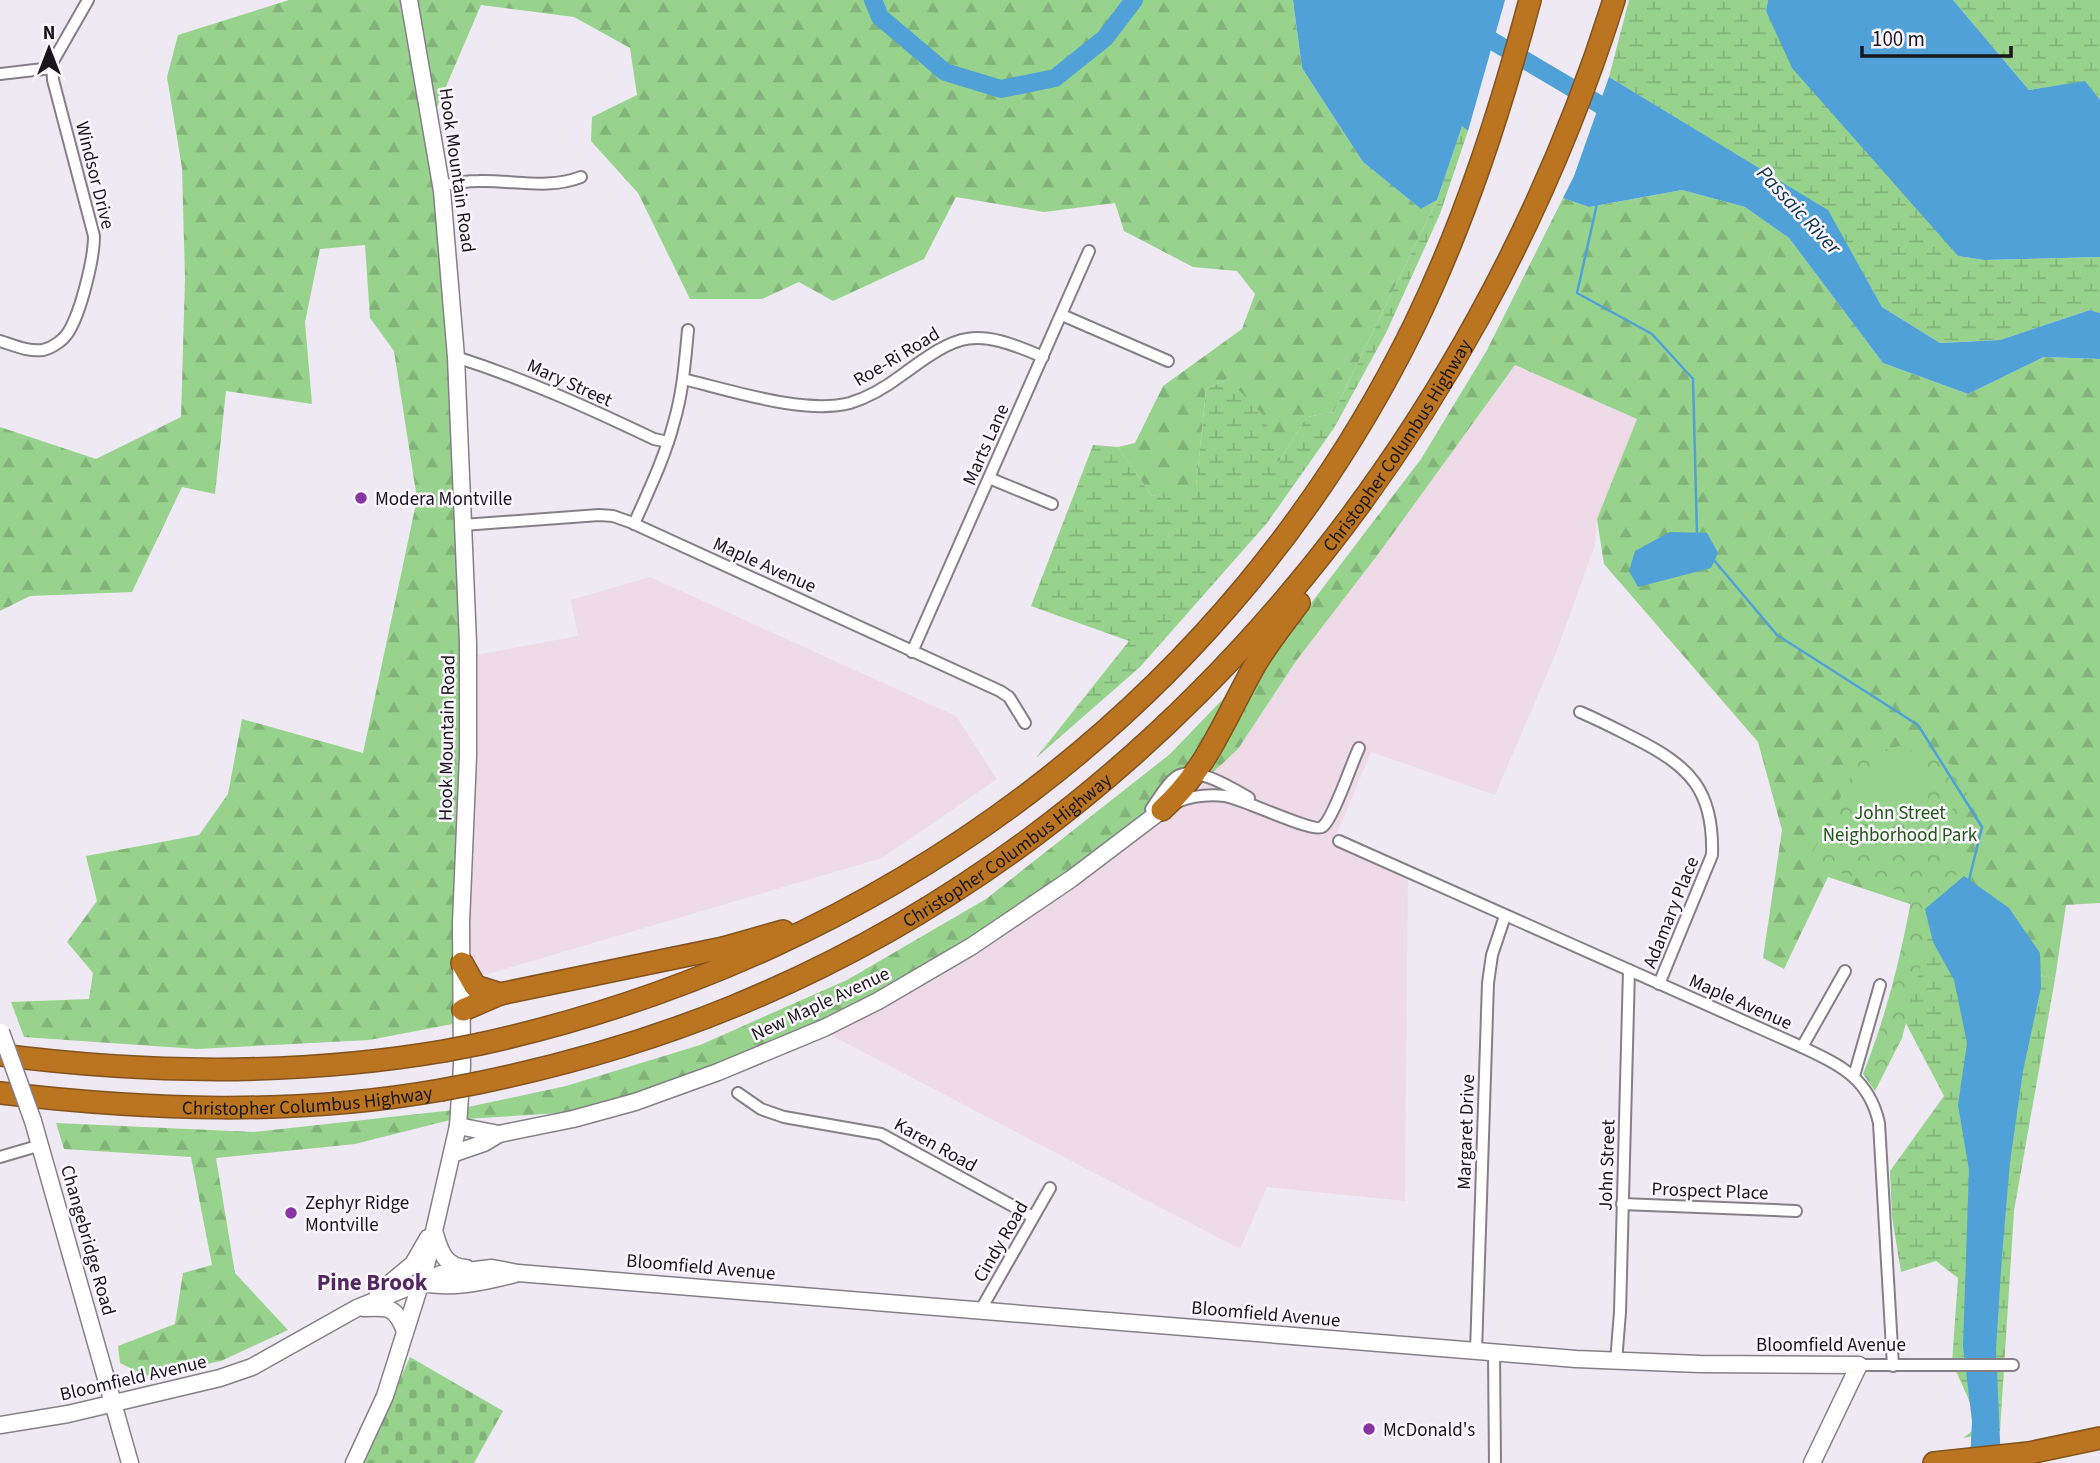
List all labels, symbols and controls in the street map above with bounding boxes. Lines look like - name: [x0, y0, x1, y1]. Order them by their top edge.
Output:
- north arrow: [14, 14, 84, 84]
- scale bar: [1862, 14, 2011, 58]
- text: N: [43, 20, 55, 47]
- text: 100 m: [1872, 24, 1925, 54]
- street label: Hook Mountain Road: [432, 86, 481, 254]
- street label: Windsor Drive: [68, 119, 121, 232]
- water label: Passaic River: [1750, 159, 1849, 262]
- street label: Roe-Ri Road: [848, 321, 945, 394]
- street label: Christopher Columbus Highway: [1317, 334, 1479, 558]
- street label: Mary Street: [522, 353, 617, 414]
- street label: Marts Lane: [956, 400, 1016, 490]
- place label: Modera Montville: [375, 486, 512, 513]
- marker: Modera Montville: [353, 490, 369, 506]
- street label: Maple Avenue: [708, 531, 820, 600]
- street label: Hook Mountain Road: [433, 655, 462, 821]
- street label: Christopher Columbus Highway: [898, 767, 1118, 935]
- park label: John Street Neighborhood Park: [1823, 800, 1978, 849]
- street label: Adamary Place: [1637, 853, 1706, 972]
- street label: New Maple Avenue: [747, 960, 894, 1048]
- street label: Maple Avenue: [1684, 968, 1796, 1037]
- street label: Margaret Drive: [1451, 1074, 1482, 1190]
- street label: Christopher Columbus Highway: [182, 1080, 435, 1123]
- street label: Karen Road: [889, 1111, 982, 1179]
- street label: John Street: [1592, 1118, 1623, 1211]
- street label: Changebridge Road: [53, 1162, 122, 1319]
- street label: Prospect Place: [1651, 1176, 1769, 1207]
- place label: Zephyr Ridge Montville: [305, 1190, 409, 1239]
- street label: Cindy Road: [967, 1196, 1035, 1287]
- marker: Zephyr Ridge Montville: [283, 1205, 299, 1221]
- street label: Bloomfield Avenue: [625, 1248, 777, 1287]
- district label: Pine Brook: [317, 1266, 428, 1299]
- street label: Bloomfield Avenue: [1190, 1295, 1342, 1334]
- street label: Bloomfield Avenue: [1756, 1332, 1906, 1359]
- street label: Bloomfield Avenue: [57, 1348, 209, 1408]
- place label: McDonald's: [1383, 1417, 1475, 1444]
- marker: McDonald's: [1361, 1421, 1377, 1437]

